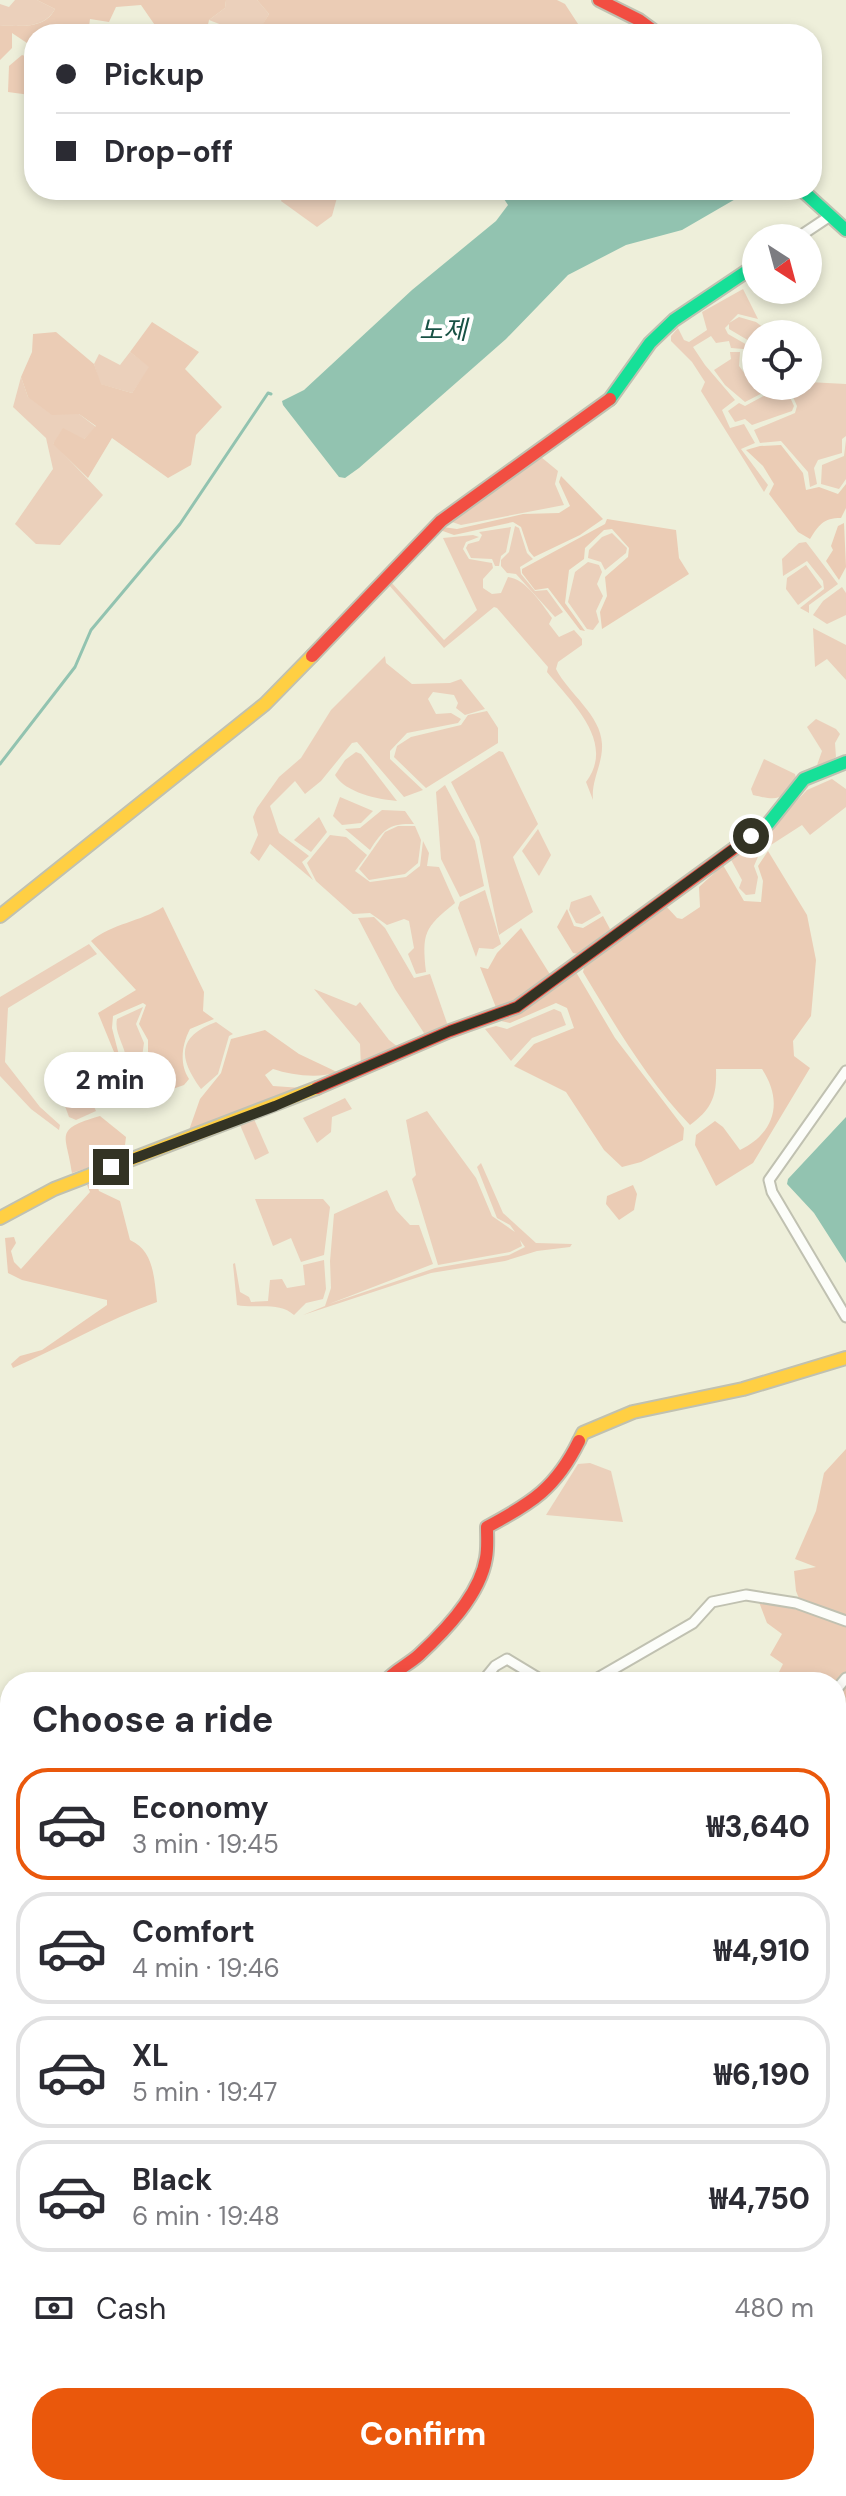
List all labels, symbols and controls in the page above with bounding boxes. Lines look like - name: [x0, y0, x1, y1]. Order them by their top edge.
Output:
- text: Pickup: [104, 55, 204, 94]
- text: Drop-off: [104, 132, 233, 171]
- north arrow: [742, 224, 822, 304]
- map controls: [742, 224, 822, 400]
- water label: 노제: [419, 313, 470, 347]
- button: locate: [742, 320, 822, 400]
- route start: [733, 818, 769, 854]
- callout: 2 min: [45, 1051, 177, 1107]
- text: 2 min: [75, 1063, 145, 1097]
- route end: [93, 1149, 129, 1185]
- text: Choose a ride: [32, 1696, 273, 1743]
- icon: car: [36, 1788, 108, 1860]
- text: Economy: [132, 1788, 269, 1827]
- text: ₩3,640: [706, 1807, 810, 1846]
- text: 3 min · 19:45: [132, 1827, 279, 1861]
- icon: car: [36, 1912, 108, 1984]
- text: Comfort: [132, 1912, 255, 1951]
- text: ₩4,910: [714, 1931, 810, 1970]
- text: 4 min · 19:46: [132, 1951, 280, 1985]
- icon: car: [36, 2036, 108, 2108]
- text: XL: [132, 2036, 169, 2075]
- text: ₩6,190: [714, 2055, 810, 2094]
- text: 5 min · 19:47: [132, 2075, 277, 2109]
- icon: car: [36, 2160, 108, 2232]
- text: Black: [132, 2160, 212, 2199]
- text: ₩4,750: [710, 2179, 810, 2218]
- text: 6 min · 19:48: [132, 2199, 280, 2233]
- icon: cash: [32, 2286, 76, 2330]
- text: Cash: [96, 2289, 166, 2328]
- text: 480 m: [735, 2291, 814, 2325]
- button: Confirm: [32, 2388, 814, 2480]

